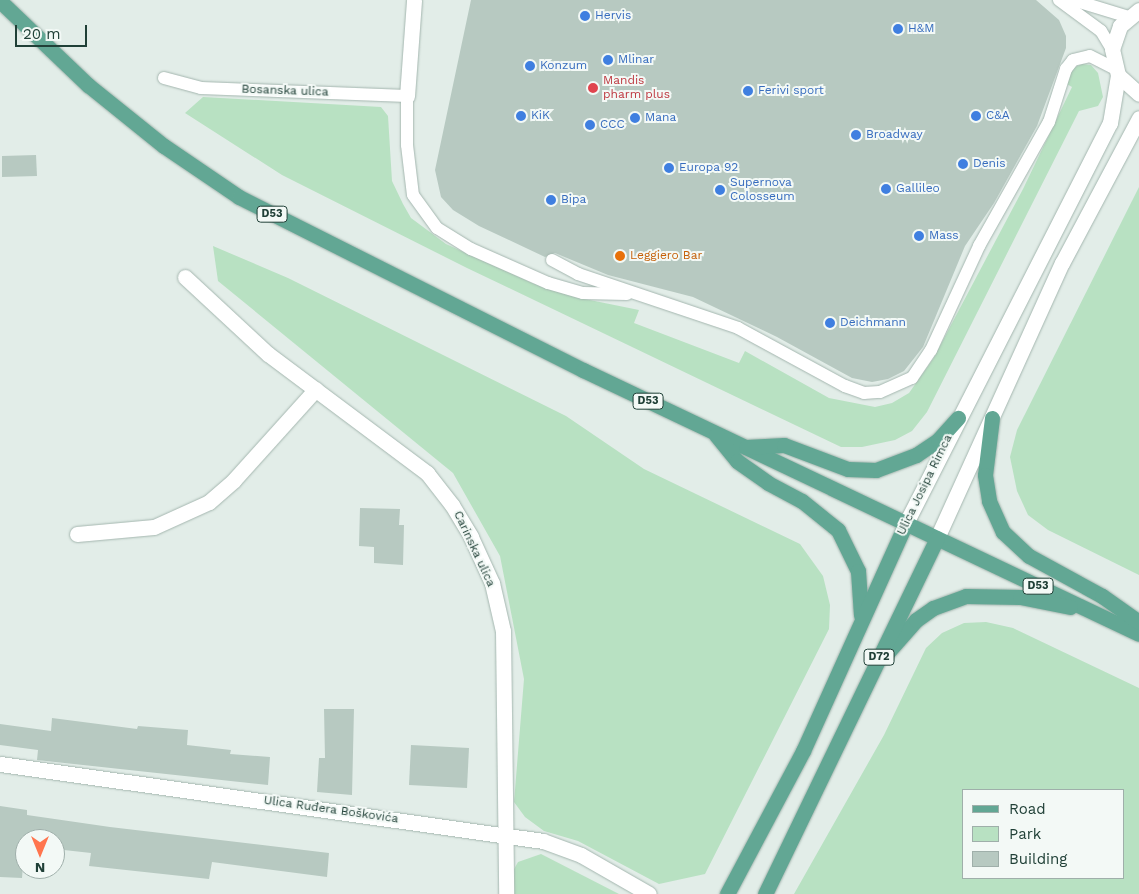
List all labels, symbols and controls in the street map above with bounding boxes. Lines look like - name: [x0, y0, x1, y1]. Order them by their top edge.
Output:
- place label: Hervis: [595, 9, 631, 23]
- marker: Hervis: [579, 10, 591, 22]
- scale bar: [18, 15, 90, 47]
- place label: H&M: [908, 22, 935, 36]
- marker: H&M: [892, 23, 904, 35]
- text: 20 m: [23, 25, 61, 43]
- place label: Mlinar: [618, 53, 654, 67]
- marker: Mlinar: [602, 54, 614, 66]
- place label: Konzum: [540, 59, 587, 73]
- marker: Konzum: [524, 60, 536, 72]
- place label: Mandis pharm plus: [603, 74, 670, 102]
- street label: Bosanska ulica: [241, 82, 329, 100]
- marker: Mandis pharm plus: [587, 82, 599, 94]
- place label: Ferivi sport: [758, 84, 824, 98]
- marker: Ferivi sport: [742, 85, 754, 97]
- place label: KiK: [531, 109, 550, 123]
- place label: C&A: [986, 109, 1010, 123]
- marker: KiK: [515, 110, 527, 122]
- marker: C&A: [970, 110, 982, 122]
- place label: Mana: [645, 111, 676, 125]
- marker: Mana: [629, 112, 641, 124]
- place label: CCC: [600, 118, 625, 132]
- marker: CCC: [584, 119, 596, 131]
- place label: Broadway: [866, 128, 923, 142]
- marker: Broadway: [850, 129, 862, 141]
- place label: Denis: [973, 157, 1006, 171]
- marker: Denis: [957, 158, 969, 170]
- place label: Europa 92: [679, 161, 739, 175]
- marker: Europa 92: [663, 162, 675, 174]
- place label: Supernova Colosseum: [730, 176, 795, 204]
- place label: Gallileo: [896, 182, 940, 196]
- marker: Gallileo: [880, 183, 892, 195]
- marker: Supernova Colosseum: [714, 184, 726, 196]
- place label: Bipa: [561, 193, 586, 207]
- marker: Bipa: [545, 194, 557, 206]
- road number: D53: [256, 205, 288, 222]
- place label: Mass: [929, 229, 959, 243]
- marker: Mass: [913, 230, 925, 242]
- place label: Leggiero Bar: [630, 249, 702, 263]
- marker: Leggiero Bar: [614, 250, 626, 262]
- place label: Deichmann: [840, 316, 906, 330]
- marker: Deichmann: [824, 317, 836, 329]
- road number: D53: [632, 392, 664, 410]
- street label: Ulica Josipa Rimca: [894, 432, 956, 538]
- street label: Carinska ulica: [450, 509, 498, 589]
- road number: D53: [1022, 578, 1054, 594]
- road number: D72: [863, 649, 895, 666]
- legend: [962, 789, 1124, 879]
- street label: Ulica Ruđera Boškovića: [263, 793, 399, 827]
- text: Road: [1009, 800, 1046, 818]
- text: Park: [1009, 825, 1041, 843]
- north arrow: [15, 829, 65, 879]
- text: Building: [1009, 850, 1067, 868]
- text: N: [35, 860, 45, 876]

